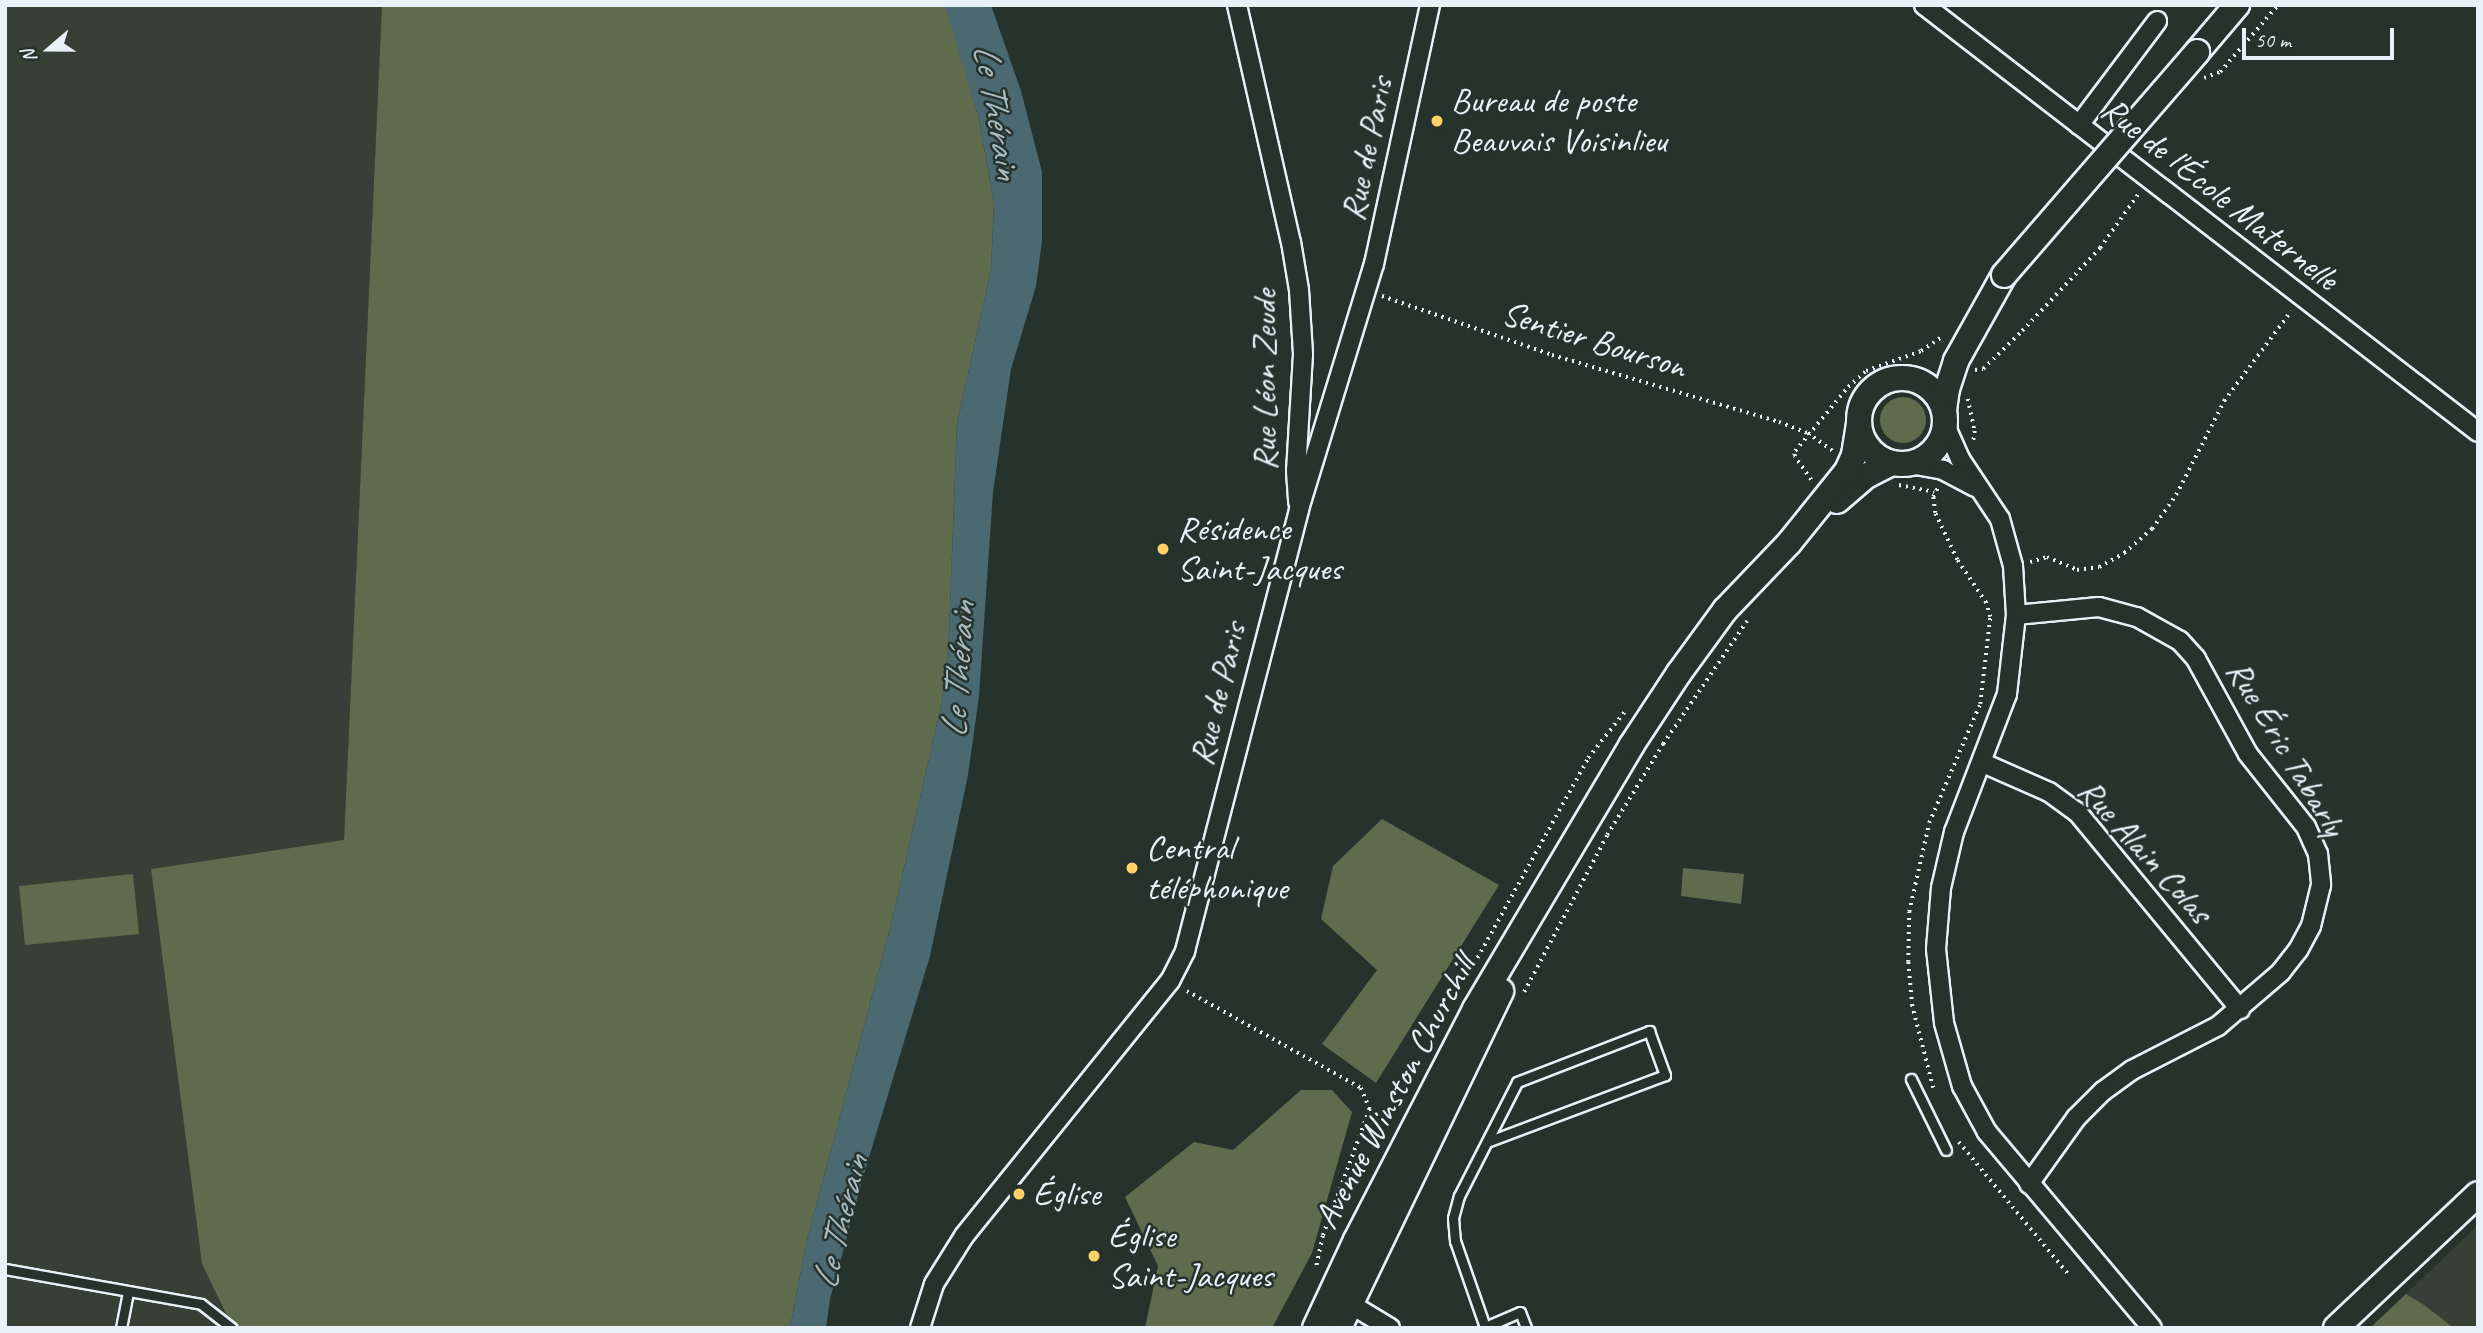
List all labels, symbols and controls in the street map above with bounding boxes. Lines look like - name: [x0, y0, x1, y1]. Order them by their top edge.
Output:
- north arrow: [14, 14, 84, 84]
- scale bar: [2245, 14, 2397, 58]
- text: 50 m: [2255, 27, 2291, 53]
- water label: Le Thérain: [963, 40, 1031, 182]
- text: N: [16, 47, 43, 66]
- street label: Rue de Paris: [1331, 74, 1403, 224]
- place label: Bureau de poste Beauvais Voisinlieu: [1451, 80, 1667, 162]
- street label: Rue de l'École Maternelle: [2093, 88, 2347, 300]
- marker: Bureau de poste Beauvais Voisinlieu: [1429, 113, 1445, 129]
- street label: Rue Léon Zeude: [1244, 290, 1286, 470]
- street label: Sentier Bourson: [1497, 292, 1691, 388]
- place label: Résidence Saint-Jacques: [1177, 508, 1342, 590]
- marker: Résidence Saint-Jacques: [1155, 541, 1171, 557]
- water label: Le Thérain: [931, 600, 985, 740]
- street label: Rue de Paris: [1180, 618, 1256, 770]
- street label: Rue Éric Tabarly: [2217, 652, 2355, 844]
- street label: Rue Alain Colas: [2069, 770, 2221, 932]
- place label: Central téléphonique: [1146, 827, 1288, 909]
- marker: Central téléphonique: [1124, 860, 1140, 876]
- street label: Avenue Winston Churchill: [1305, 948, 1485, 1236]
- water label: Le Thérain: [802, 1150, 878, 1294]
- place label: Église: [1033, 1173, 1100, 1215]
- marker: Église: [1011, 1186, 1027, 1202]
- place label: Église Saint-Jacques: [1108, 1215, 1273, 1297]
- marker: Église Saint-Jacques: [1086, 1248, 1102, 1264]

